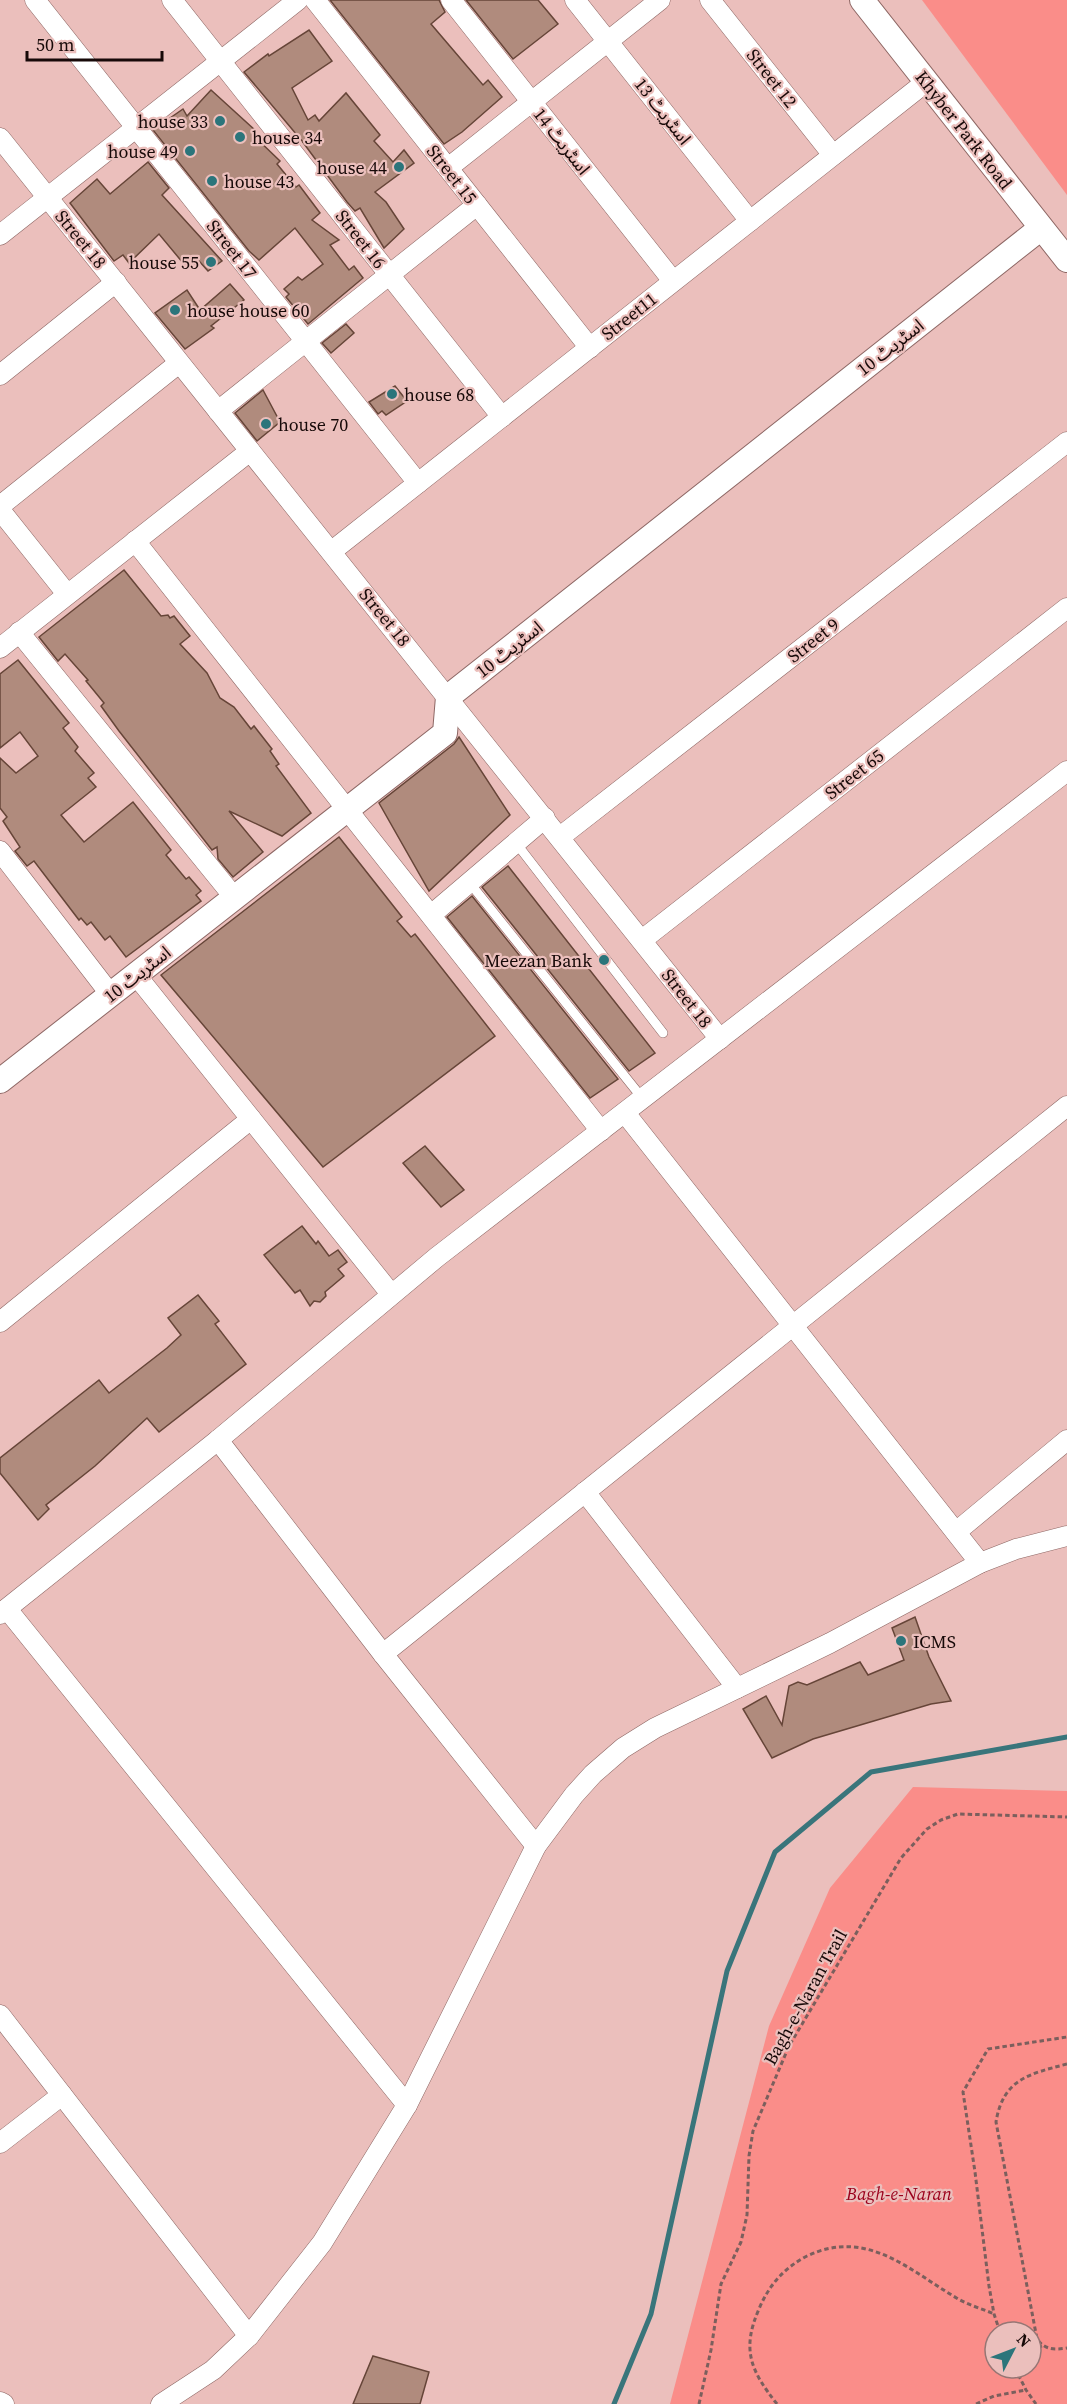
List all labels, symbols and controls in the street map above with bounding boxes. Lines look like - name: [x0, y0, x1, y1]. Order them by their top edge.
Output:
- scale bar: [27, 24, 162, 62]
- text: 50 m: [36, 32, 74, 57]
- street label: Street 12: [741, 43, 803, 113]
- street label: Khyber Park Road: [910, 65, 1018, 195]
- street label: اسٹریٹ 13: [629, 72, 697, 150]
- street label: اسٹریٹ 14: [528, 102, 596, 180]
- place label: house 33: [138, 109, 208, 134]
- marker: house 33: [213, 114, 227, 128]
- place label: house 34: [252, 125, 322, 150]
- marker: house 34: [233, 130, 247, 144]
- place label: house 49: [108, 139, 178, 164]
- street label: Street 15: [421, 139, 483, 209]
- marker: house 49: [183, 144, 197, 158]
- place label: house 44: [317, 155, 387, 180]
- marker: house 44: [392, 160, 406, 174]
- place label: house 43: [224, 169, 294, 194]
- marker: house 43: [205, 174, 219, 188]
- street label: Street 18: [50, 204, 112, 274]
- street label: Street 16: [330, 204, 392, 274]
- street label: Street 17: [201, 214, 263, 284]
- place label: house 55: [129, 250, 199, 275]
- marker: house 55: [204, 255, 218, 269]
- street label: Street11: [596, 286, 662, 346]
- place label: house house 60: [187, 298, 309, 323]
- marker: house house 60: [168, 303, 182, 317]
- street label: اسٹریٹ 10: [851, 313, 929, 381]
- place label: house 68: [404, 382, 474, 407]
- marker: house 68: [385, 387, 399, 401]
- place label: house 70: [278, 412, 348, 437]
- marker: house 70: [259, 417, 273, 431]
- street label: Street 18: [354, 582, 416, 652]
- street label: Street 9: [782, 612, 844, 668]
- street label: اسٹریٹ 10: [470, 615, 548, 683]
- street label: Street 65: [819, 743, 889, 805]
- street label: اسٹریٹ 10: [98, 940, 176, 1008]
- place label: Meezan Bank: [484, 948, 592, 973]
- marker: Meezan Bank: [597, 953, 611, 967]
- street label: Street 18: [656, 963, 718, 1033]
- place label: ICMS: [913, 1629, 956, 1654]
- marker: ICMS: [894, 1634, 908, 1648]
- street label: Bagh-e-Naran Trail: [757, 1925, 853, 2069]
- park label: Bagh-e-Naran: [845, 2181, 952, 2206]
- north arrow: [983, 2320, 1043, 2380]
- text: N: [1012, 2328, 1036, 2352]

